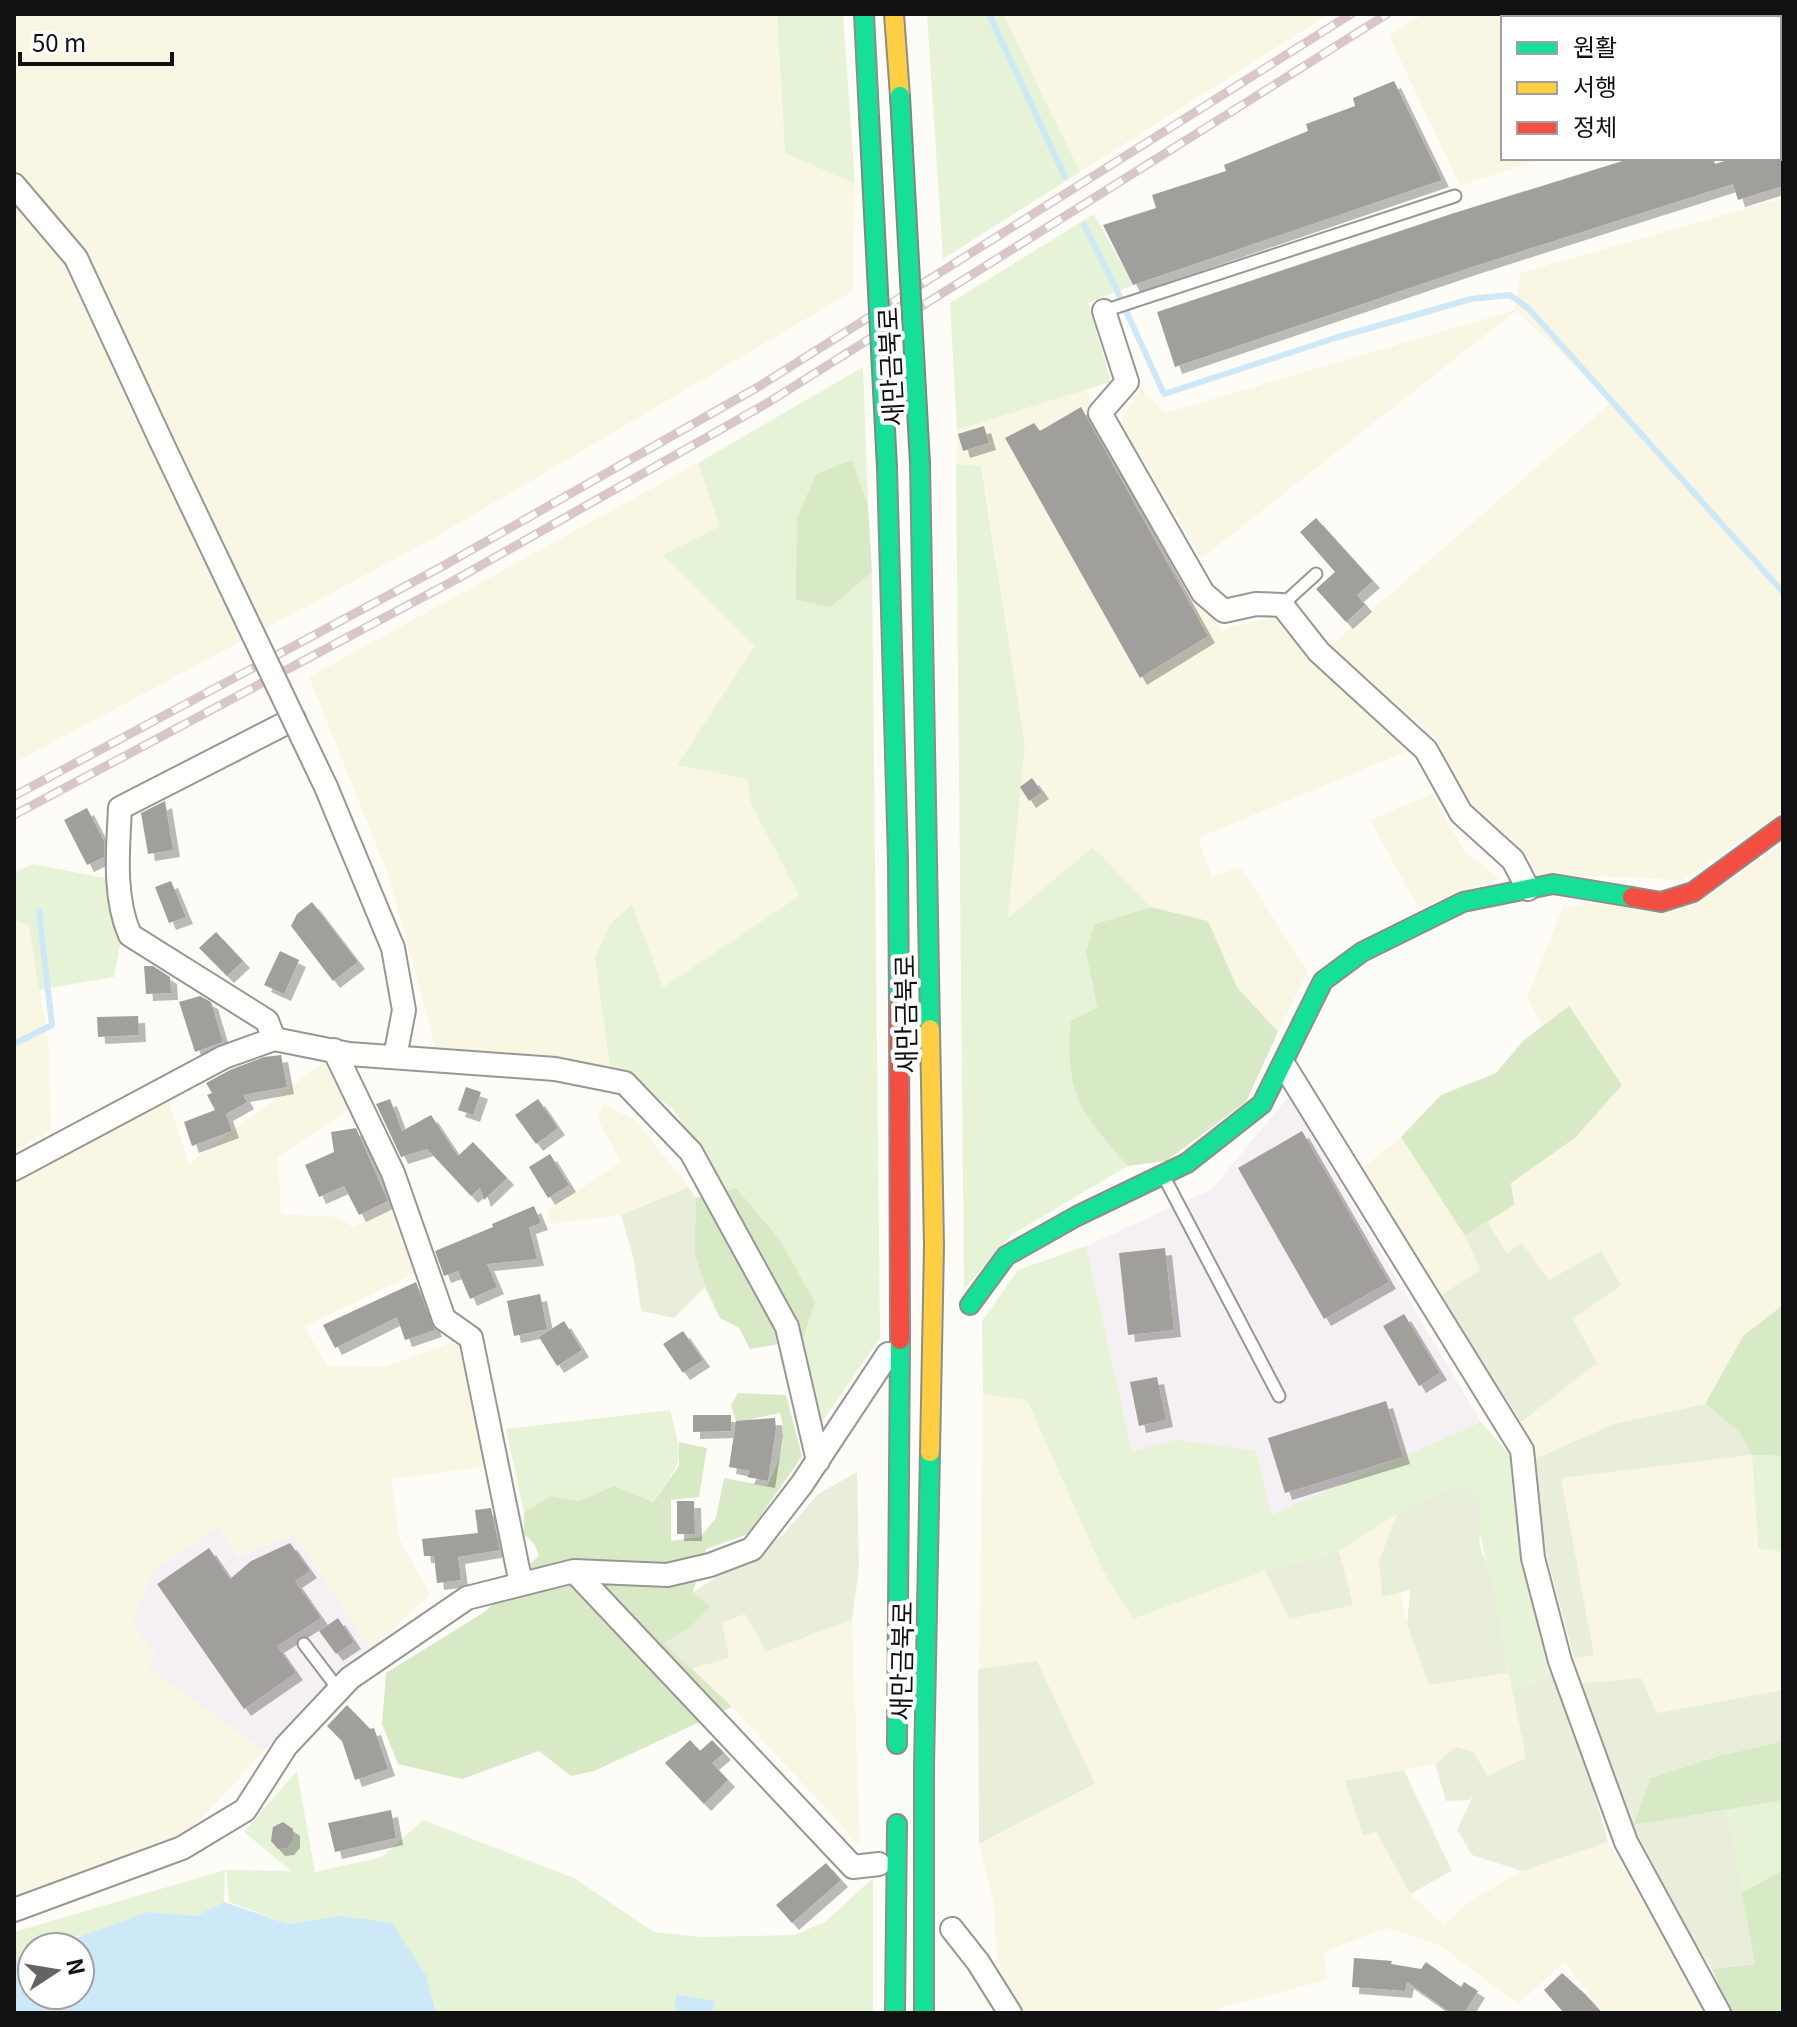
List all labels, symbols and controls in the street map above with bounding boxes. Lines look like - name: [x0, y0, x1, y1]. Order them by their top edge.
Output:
- scale bar: [20, 16, 172, 66]
- legend: [1501, 16, 1781, 160]
- text: 50 m: [32, 24, 86, 59]
- text: 원활: [1573, 28, 1617, 63]
- text: 서행: [1573, 68, 1617, 103]
- text: 정체: [1573, 108, 1617, 143]
- street label: 새만금북로: [867, 306, 911, 428]
- street label: 새만금북로: [884, 954, 924, 1074]
- street label: 새만금북로: [880, 1601, 920, 1721]
- north arrow: [16, 1931, 96, 2011]
- text: N: [60, 1955, 95, 1978]

